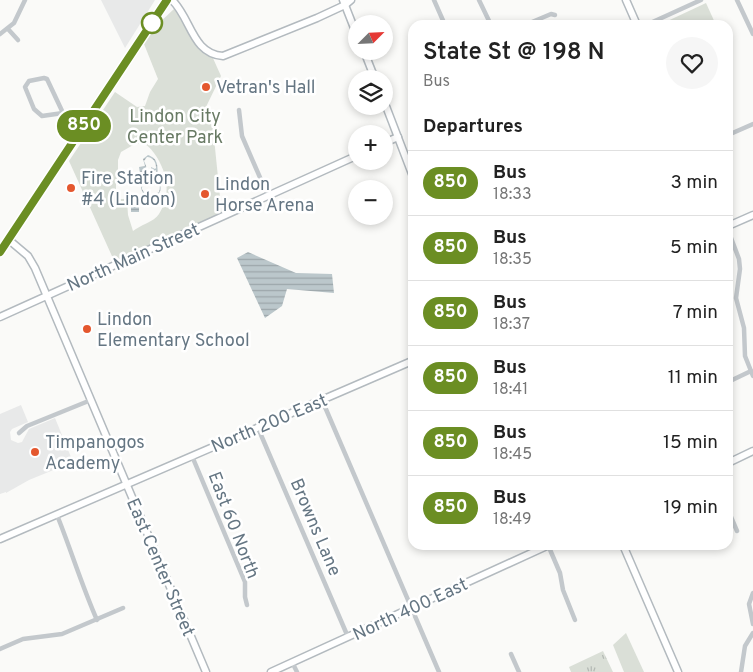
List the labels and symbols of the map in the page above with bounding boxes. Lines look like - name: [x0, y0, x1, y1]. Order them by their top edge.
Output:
- unlabelled marker: [141, 12, 163, 34]
- north arrow: [348, 15, 392, 60]
- place label: Vetran's Hall: [216, 77, 316, 100]
- marker: Vetran's Hall: [200, 81, 212, 93]
- park label: Lindon City Center Park: [127, 106, 223, 150]
- line badge: 850: [55, 110, 113, 142]
- place label: Fire Station #4 (Lindon): [81, 168, 176, 212]
- place label: Lindon Horse Arena: [215, 174, 314, 218]
- marker: Fire Station #4 (Lindon): [65, 182, 77, 194]
- marker: Lindon Horse Arena: [199, 188, 211, 200]
- street label: North Main Street: [64, 219, 203, 298]
- place label: Lindon Elementary School: [97, 309, 250, 353]
- marker: Lindon Elementary School: [81, 323, 93, 335]
- street label: North 200 East: [208, 390, 331, 459]
- place label: Timpanogos Academy: [45, 432, 145, 476]
- marker: Timpanogos Academy: [29, 446, 41, 458]
- street label: East 60 North: [202, 469, 264, 582]
- street label: Browns Lane: [284, 475, 345, 580]
- street label: East Center Street: [120, 495, 199, 640]
- street label: North 400 East: [349, 574, 472, 647]

